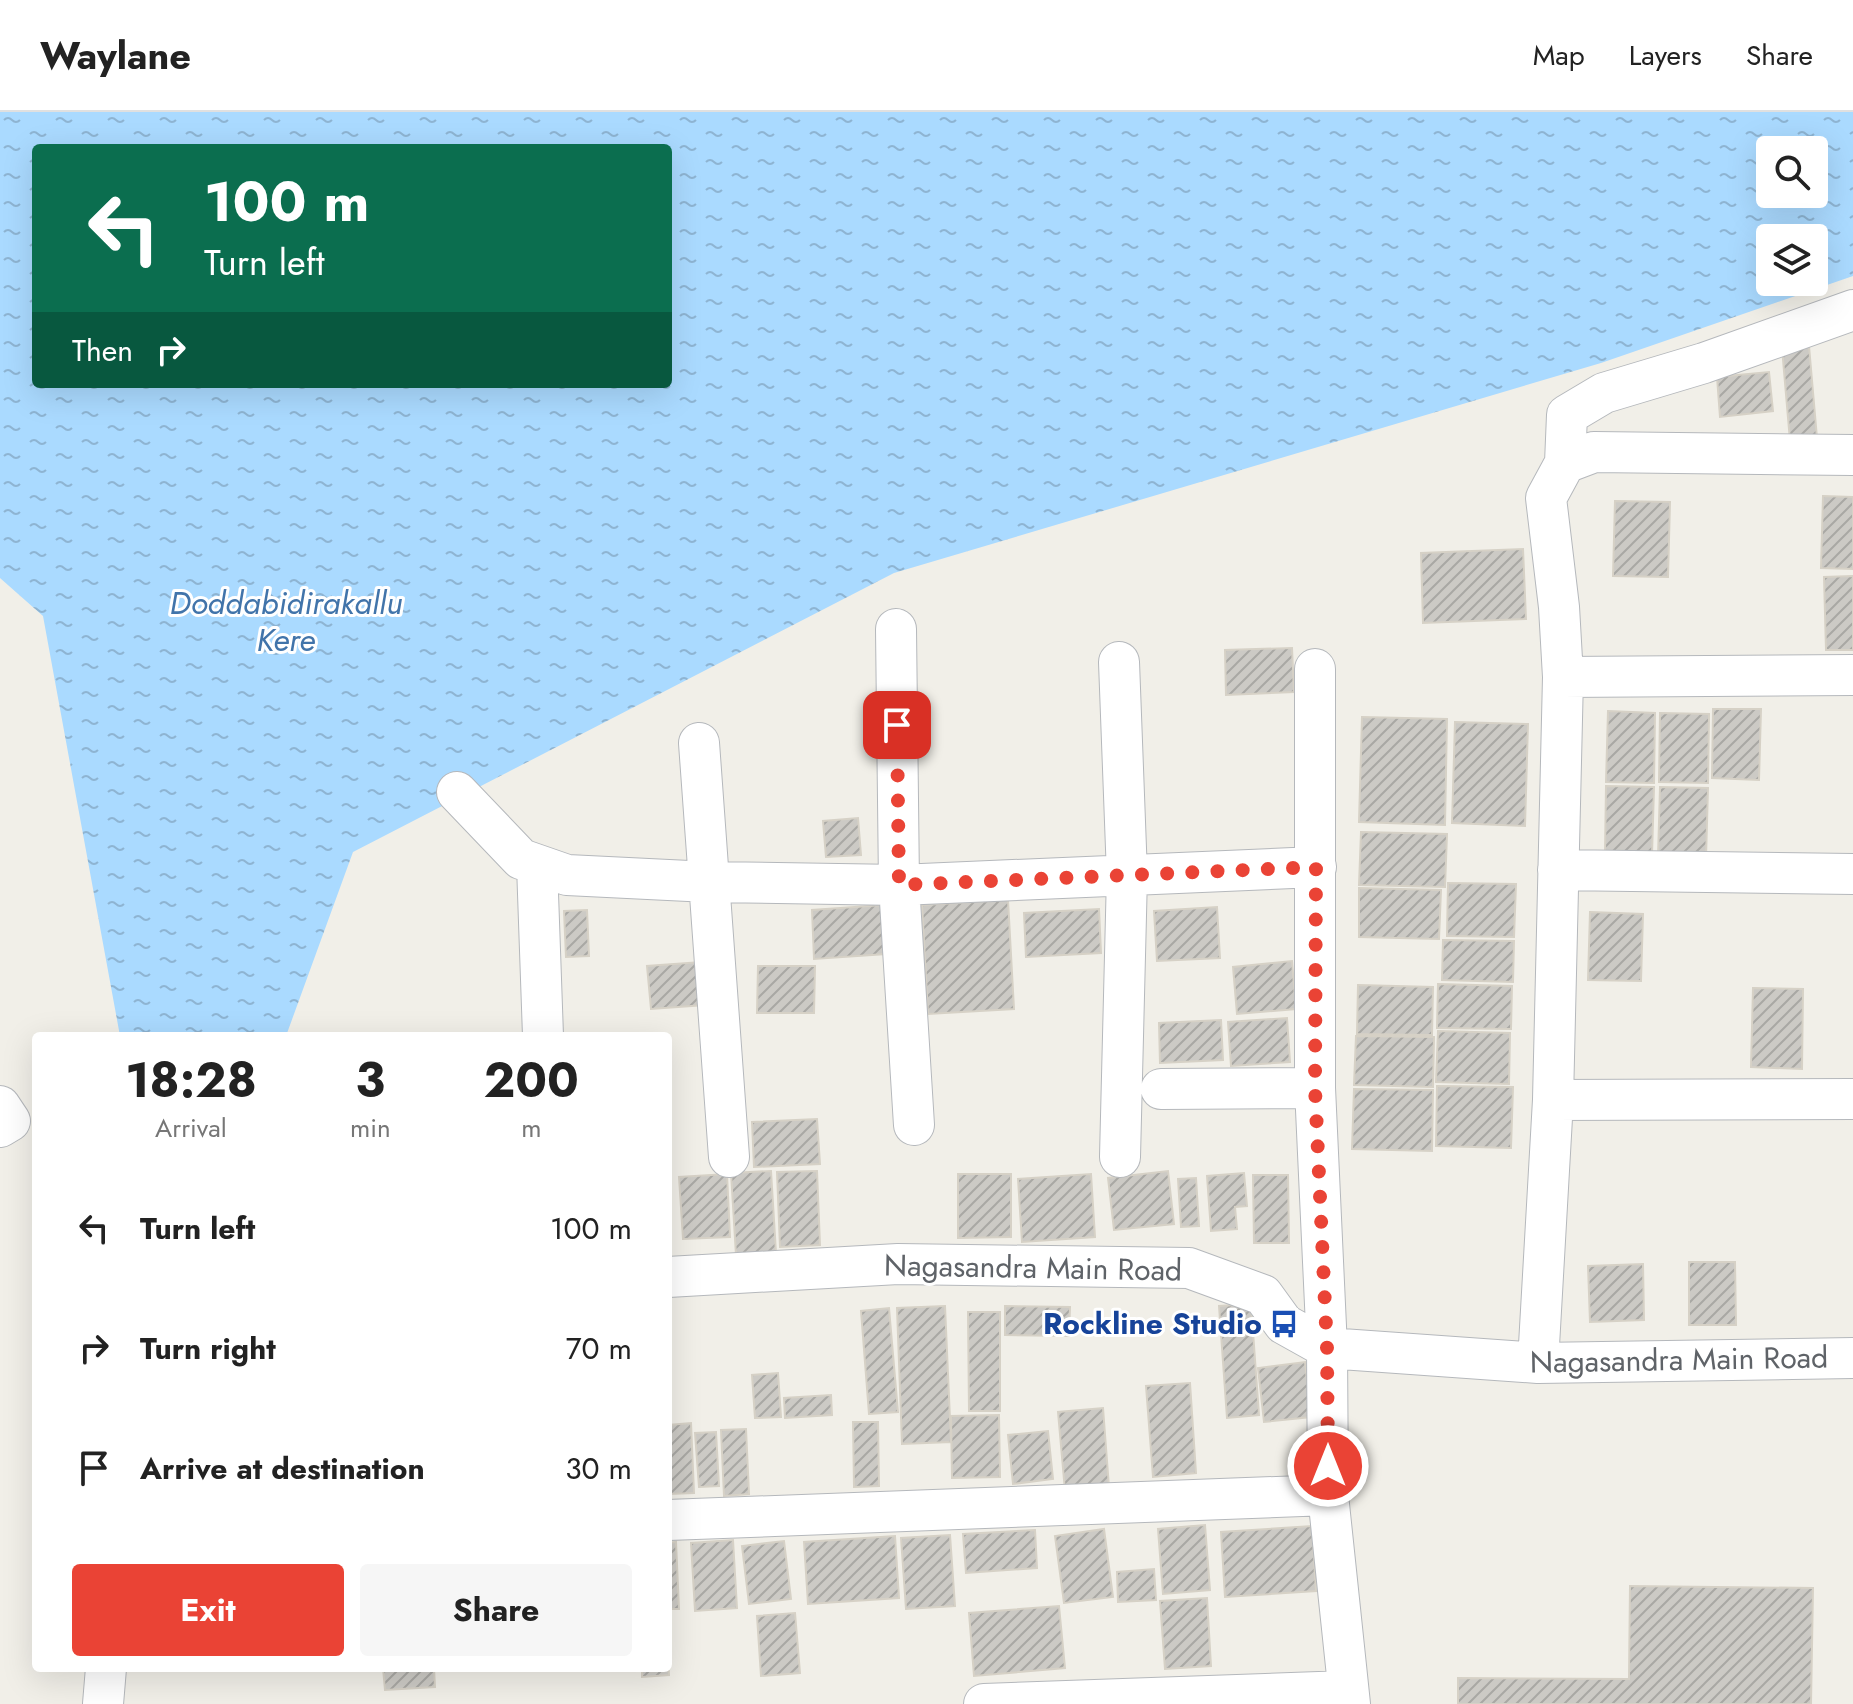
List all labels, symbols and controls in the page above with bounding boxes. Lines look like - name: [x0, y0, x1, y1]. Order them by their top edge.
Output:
- text: Waylane: [40, 28, 191, 83]
- text: Map: [1533, 35, 1585, 76]
- text: Layers: [1629, 35, 1702, 76]
- text: Share: [1746, 35, 1813, 76]
- map controls: [1756, 136, 1828, 296]
- button: search: [1756, 136, 1828, 208]
- text: 100 m: [204, 161, 369, 242]
- icon: left: [72, 176, 176, 280]
- button: layers: [1756, 224, 1828, 296]
- text: Turn left: [204, 236, 325, 288]
- icon: right: [149, 328, 193, 372]
- text: Then: [72, 329, 133, 372]
- water label: Doddabidirakallu Kere: [170, 580, 402, 663]
- pin: [863, 691, 931, 759]
- icon: arrive: [875, 703, 919, 747]
- text: 18:28: [125, 1046, 257, 1115]
- text: 3: [355, 1046, 385, 1115]
- text: 200: [484, 1046, 579, 1115]
- text: Arrival: [155, 1109, 227, 1147]
- text: min: [350, 1109, 391, 1147]
- text: m: [521, 1109, 541, 1147]
- icon: left: [72, 1206, 116, 1250]
- text: Turn left: [140, 1207, 255, 1250]
- text: 100 m: [550, 1207, 632, 1250]
- street label: Nagasandra Main Road: [884, 1243, 1183, 1292]
- place label: Rockline Studio: [1043, 1302, 1262, 1345]
- bus stop icon: Rockline Studio: [1269, 1309, 1299, 1339]
- icon: right: [72, 1326, 116, 1370]
- text: Turn right: [140, 1327, 276, 1370]
- text: 70 m: [566, 1327, 632, 1370]
- street label: Nagasandra Main Road: [1529, 1335, 1828, 1384]
- position arrow: [1286, 1424, 1370, 1508]
- icon: arrive: [72, 1446, 116, 1490]
- text: Arrive at destination: [140, 1447, 425, 1490]
- text: 30 m: [565, 1447, 632, 1490]
- button: Exit: [72, 1564, 344, 1656]
- button: Share: [360, 1564, 632, 1656]

